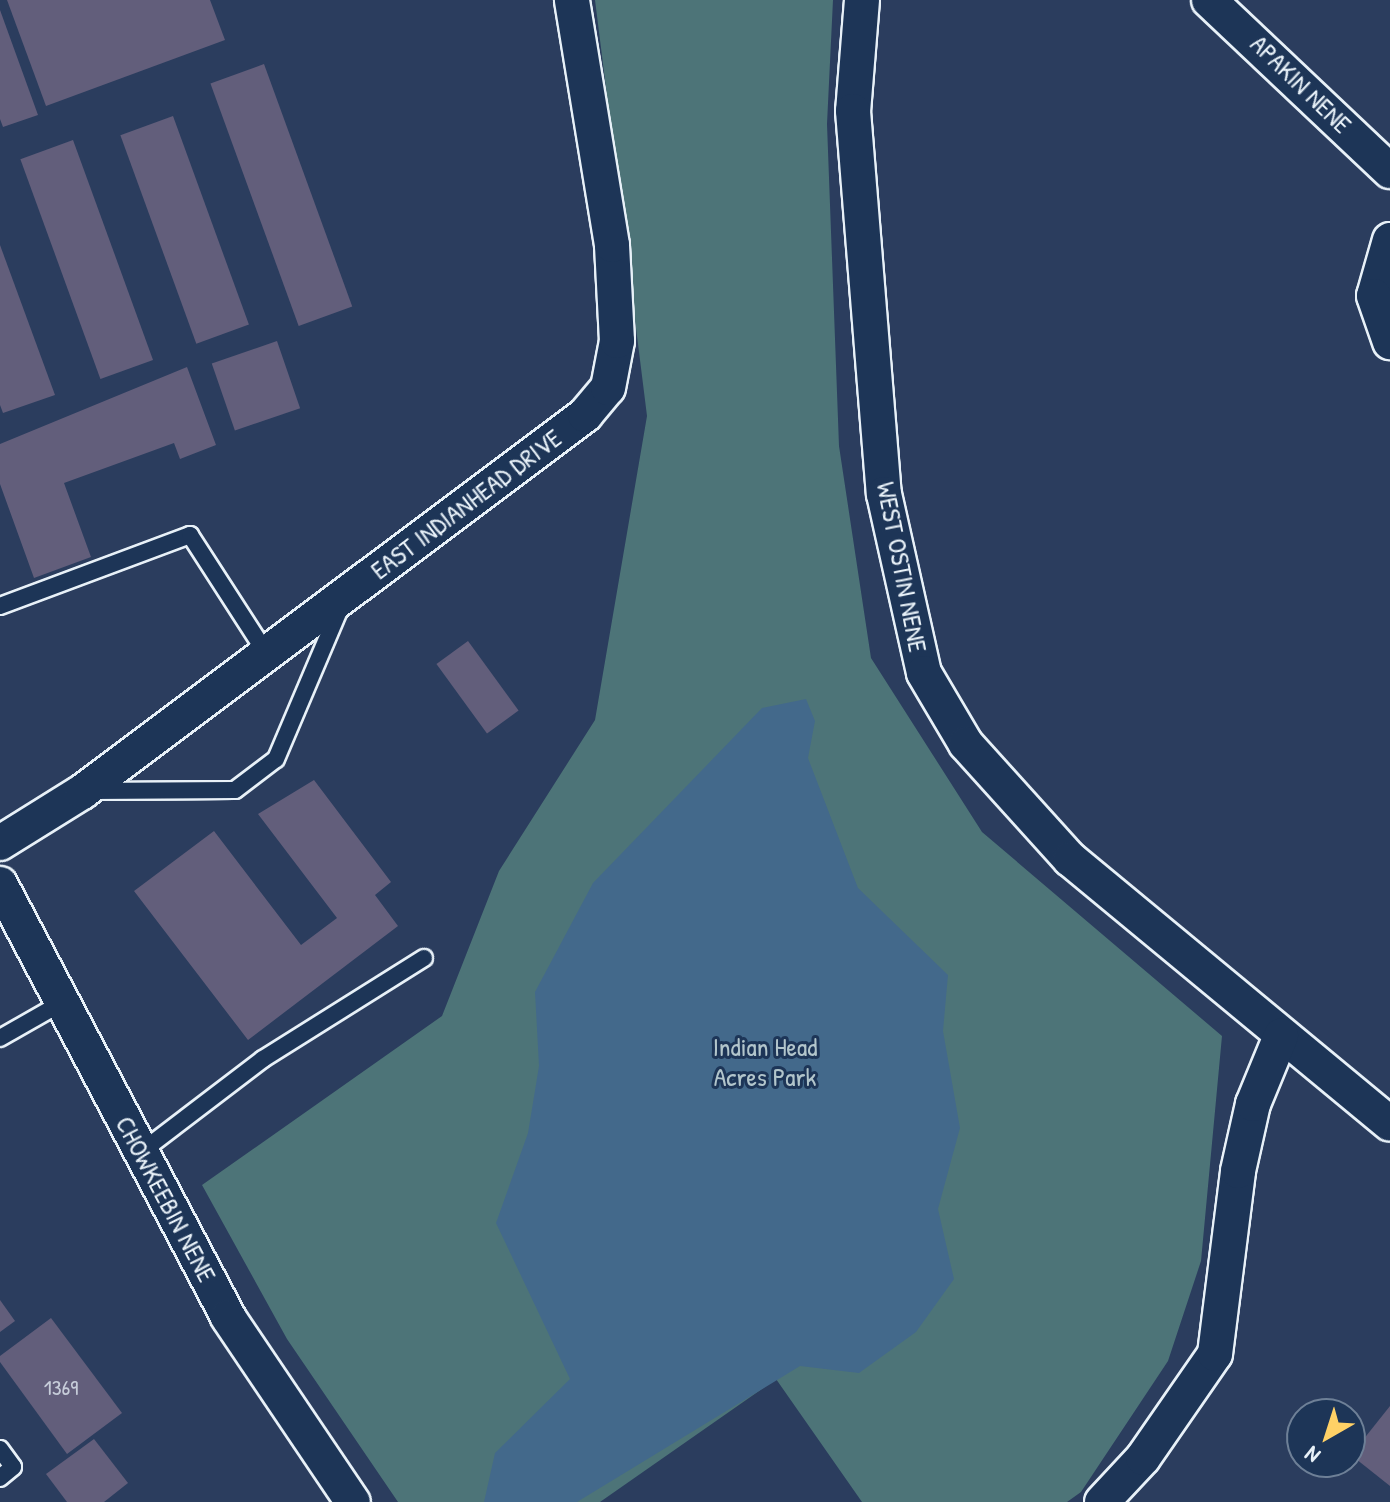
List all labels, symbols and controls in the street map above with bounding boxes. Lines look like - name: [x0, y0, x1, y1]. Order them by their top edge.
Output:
- street label: APAKIN NENE: [1244, 28, 1358, 140]
- street label: EAST INDIANHEAD DRIVE: [365, 422, 567, 586]
- street label: WEST OSTIN NENE: [870, 479, 934, 655]
- park label: Indian Head Acres Park: [713, 1031, 817, 1092]
- street label: CHOWKEEBIN NENE: [109, 1111, 223, 1287]
- house number: 1369: [44, 1375, 78, 1401]
- north arrow: [1286, 1398, 1366, 1478]
- text: N: [1298, 1440, 1326, 1470]

